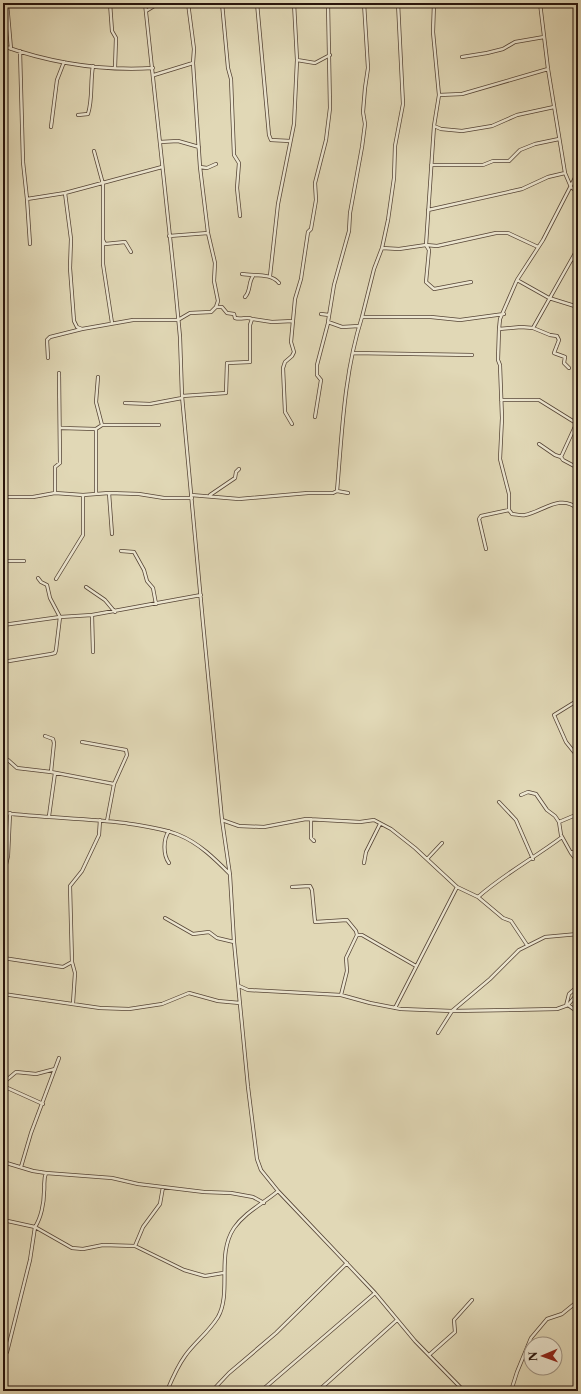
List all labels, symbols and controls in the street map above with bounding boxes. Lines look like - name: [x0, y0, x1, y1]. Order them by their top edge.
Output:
- north arrow: [523, 1336, 563, 1376]
- text: N: [526, 1351, 540, 1361]

